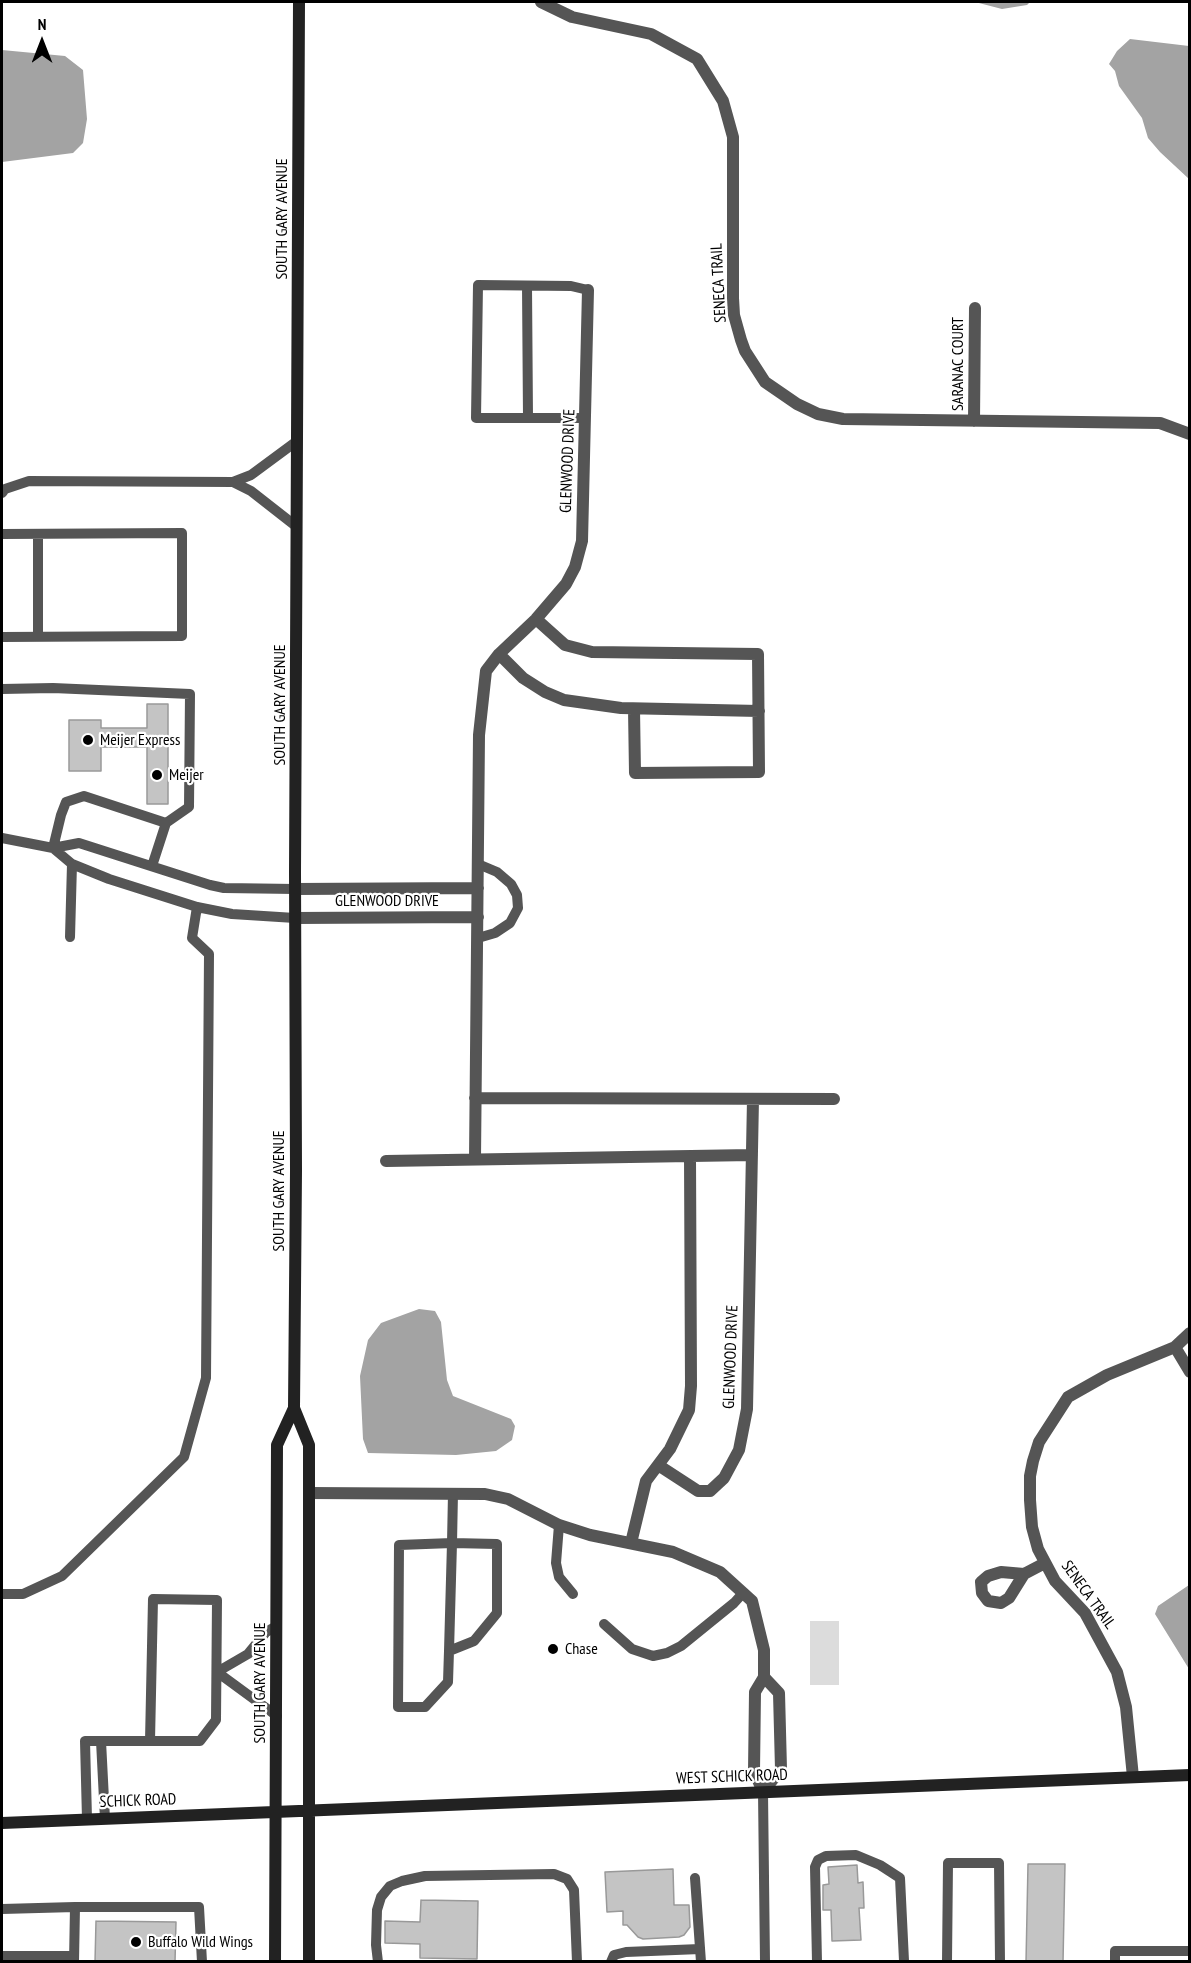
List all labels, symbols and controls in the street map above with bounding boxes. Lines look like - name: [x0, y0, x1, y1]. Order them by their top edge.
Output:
- north arrow: [12, 12, 72, 72]
- text: N: [38, 14, 46, 34]
- street label: SOUTH GARY AVENUE: [272, 158, 292, 280]
- street label: SENECA TRAIL: [707, 243, 731, 323]
- street label: SARANAC COURT: [948, 317, 968, 411]
- street label: GLENWOOD DRIVE: [557, 409, 579, 513]
- street label: SOUTH GARY AVENUE: [270, 644, 290, 766]
- place label: Meijer Express: [100, 730, 180, 750]
- marker: Meijer Express: [81, 733, 95, 747]
- place label: Meijer: [169, 765, 204, 785]
- marker: Meijer: [150, 768, 164, 782]
- street label: GLENWOOD DRIVE: [335, 891, 439, 911]
- street label: SOUTH GARY AVENUE: [269, 1130, 289, 1252]
- street label: GLENWOOD DRIVE: [720, 1305, 742, 1409]
- street label: SENECA TRAIL: [1057, 1557, 1119, 1633]
- street label: SOUTH GARY AVENUE: [250, 1622, 270, 1744]
- place label: Chase: [565, 1639, 598, 1659]
- marker: Chase: [546, 1642, 560, 1656]
- street label: WEST SCHICK ROAD: [676, 1765, 788, 1789]
- street label: SCHICK ROAD: [99, 1790, 177, 1812]
- place label: Buffalo Wild Wings: [148, 1932, 253, 1952]
- marker: Buffalo Wild Wings: [129, 1935, 143, 1949]

